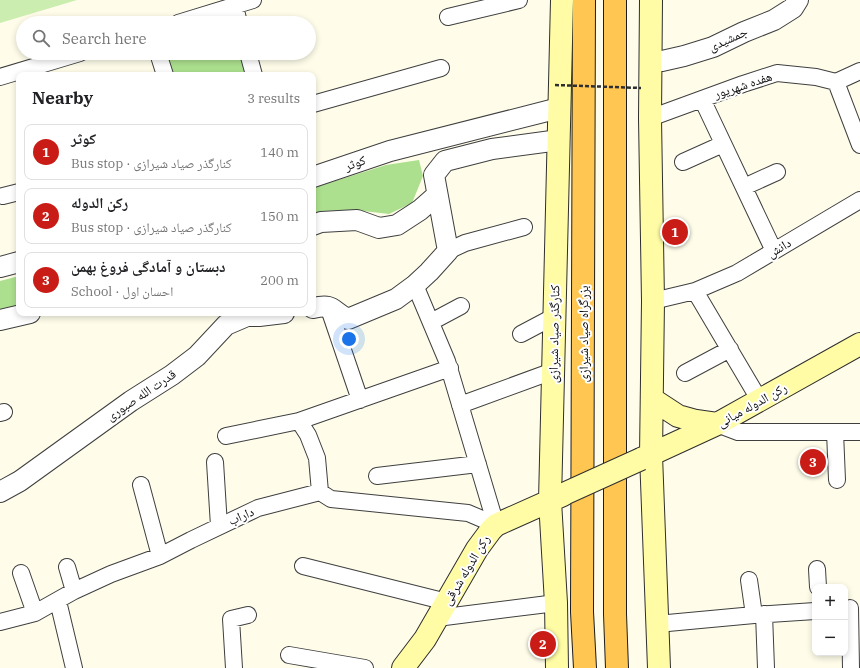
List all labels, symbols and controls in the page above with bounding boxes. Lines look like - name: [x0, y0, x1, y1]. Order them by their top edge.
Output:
- search box: [16, 16, 316, 60]
- street label: جمشیدی: [706, 23, 750, 55]
- icon: search: [30, 27, 52, 49]
- text: Search here: [62, 29, 147, 48]
- street label: هفده شهریور: [711, 68, 774, 103]
- text: Nearby: [32, 87, 93, 109]
- text: 3 results: [247, 90, 300, 107]
- text: کوثر: [71, 129, 96, 148]
- text: 1: [42, 144, 50, 161]
- text: 140 m: [260, 144, 299, 161]
- street label: کوثر: [341, 151, 368, 175]
- text: Bus stop · کنارگذر صیاد شیرازی: [71, 155, 232, 172]
- text: رکن الدوله: [71, 193, 128, 212]
- text: 2: [42, 208, 50, 225]
- text: 150 m: [260, 208, 299, 225]
- pin: 1: [662, 217, 688, 247]
- text: Bus stop · کنارگذر صیاد شیرازی: [71, 219, 232, 236]
- street label: دانش: [764, 234, 794, 262]
- text: دبستان و آمادگی فروغ بهمن: [71, 257, 226, 276]
- text: 3: [42, 272, 50, 289]
- text: 200 m: [260, 272, 299, 289]
- text: School · احسان اول: [71, 283, 173, 300]
- street label: کنارگذر صیاد شیرازی: [545, 284, 563, 383]
- street label: بزرگراه صیاد شیرازی: [575, 285, 592, 383]
- your location: [339, 329, 359, 349]
- street label: قدرت الله صبوری: [103, 365, 179, 425]
- street label: رکن الدوله میانی: [714, 379, 790, 431]
- pin: 3: [800, 447, 826, 477]
- street label: داراب: [225, 503, 257, 529]
- street label: رکن الدوله شرقی: [438, 532, 494, 608]
- map controls: [812, 584, 848, 656]
- button: +: [812, 584, 848, 620]
- button: −: [812, 620, 848, 656]
- pin: 2: [530, 629, 556, 659]

